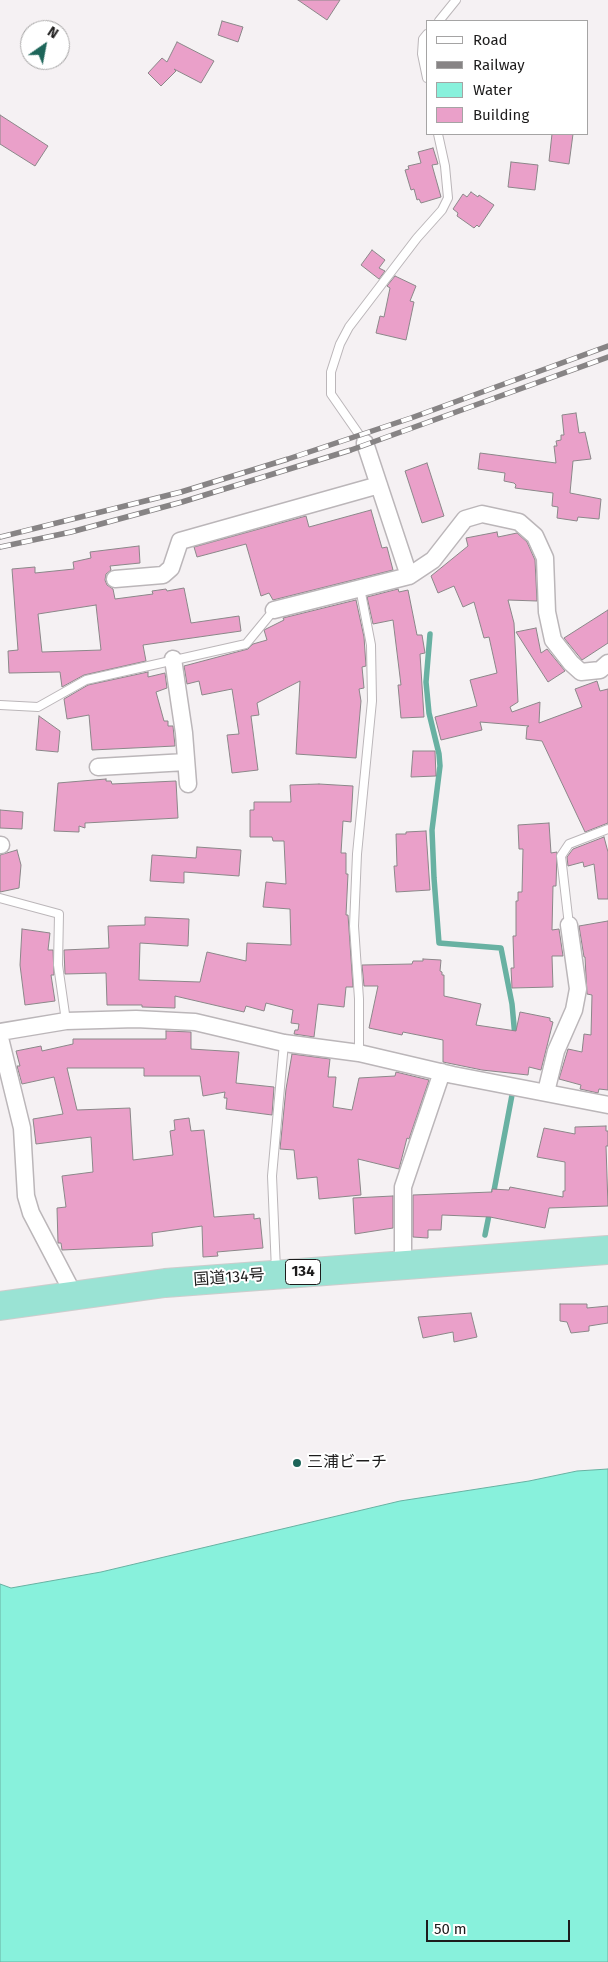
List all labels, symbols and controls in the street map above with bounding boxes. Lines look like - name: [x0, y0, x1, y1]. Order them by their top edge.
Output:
- north arrow: [20, 20, 70, 70]
- legend: [426, 20, 588, 135]
- text: N: [44, 23, 61, 42]
- text: Road: [473, 31, 508, 49]
- text: Railway: [473, 56, 525, 74]
- text: Water: [473, 81, 512, 99]
- text: Building: [473, 106, 529, 124]
- road number: 134: [286, 1260, 320, 1284]
- street label: 国道134号: [193, 1266, 265, 1290]
- place label: 三浦ビーチ: [307, 1453, 387, 1473]
- marker: 三浦ビーチ: [291, 1457, 303, 1469]
- scale bar: [428, 1910, 572, 1942]
- text: 50 m: [434, 1920, 467, 1938]

